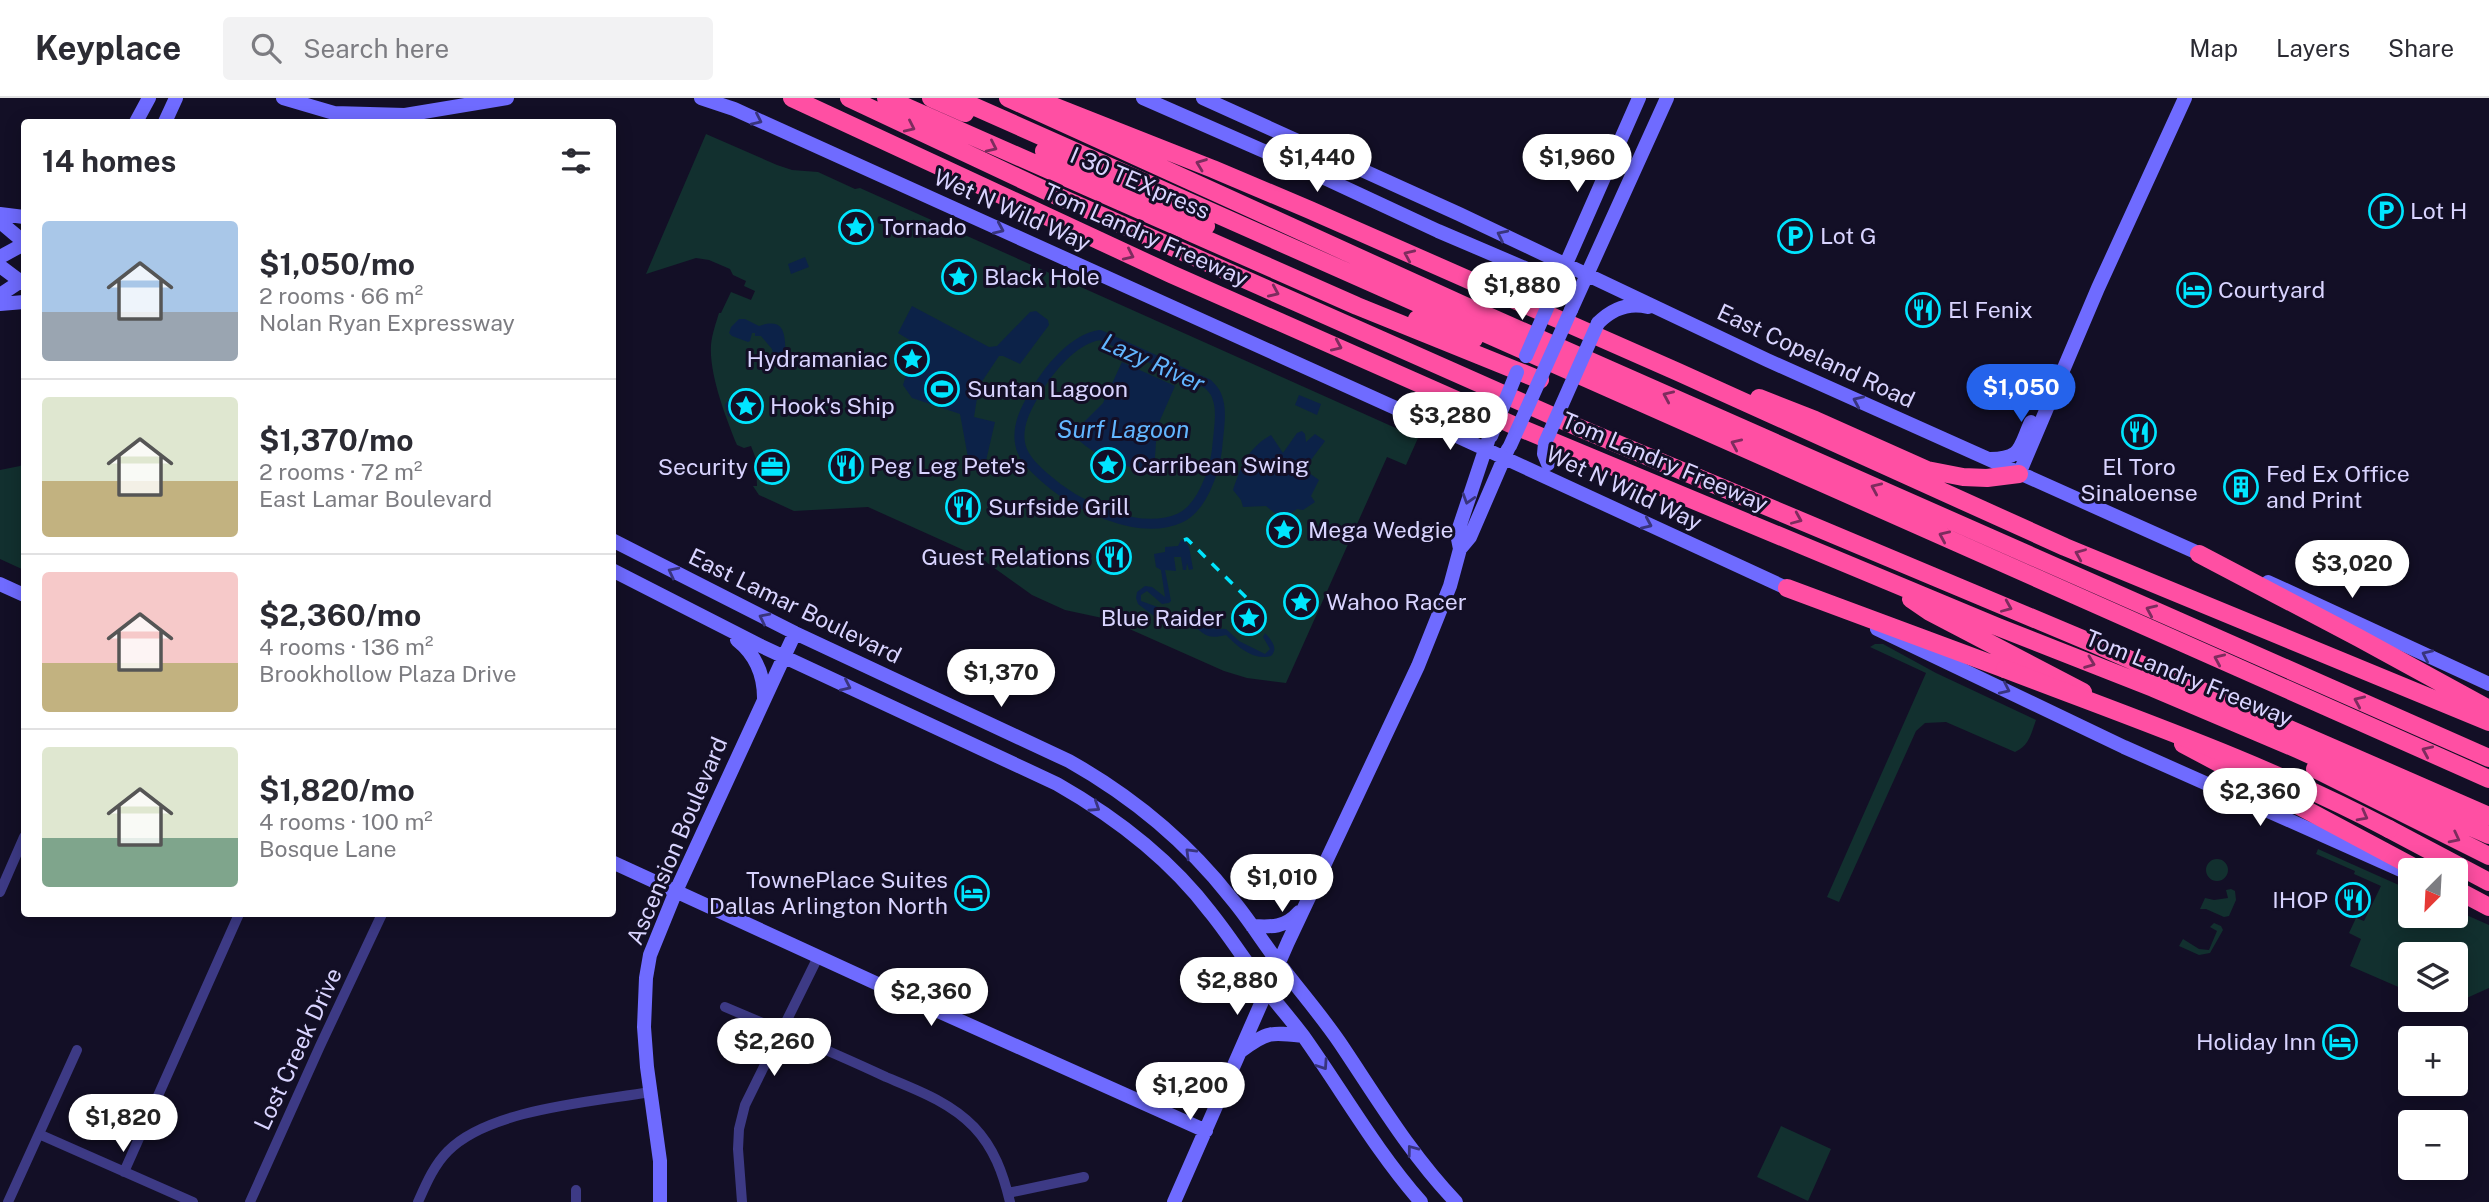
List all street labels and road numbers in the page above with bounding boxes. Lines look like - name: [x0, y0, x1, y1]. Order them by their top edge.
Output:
- street label: I 30 TEXpress: [1066, 141, 1214, 224]
- street label: Wet N Wild Way: [930, 163, 1095, 256]
- street label: Tom Landry Freeway: [1040, 177, 1253, 292]
- street label: East Copeland Road: [1713, 298, 1919, 413]
- street label: Tom Landry Freeway: [1558, 406, 1772, 517]
- street label: Wet N Wild Way: [1542, 440, 1706, 535]
- street label: East Lamar Boulevard: [685, 542, 906, 669]
- street label: Tom Landry Freeway: [2082, 624, 2297, 731]
- street label: Ascension Boulevard: [621, 733, 733, 949]
- street label: Lost Creek Drive: [248, 963, 347, 1134]

